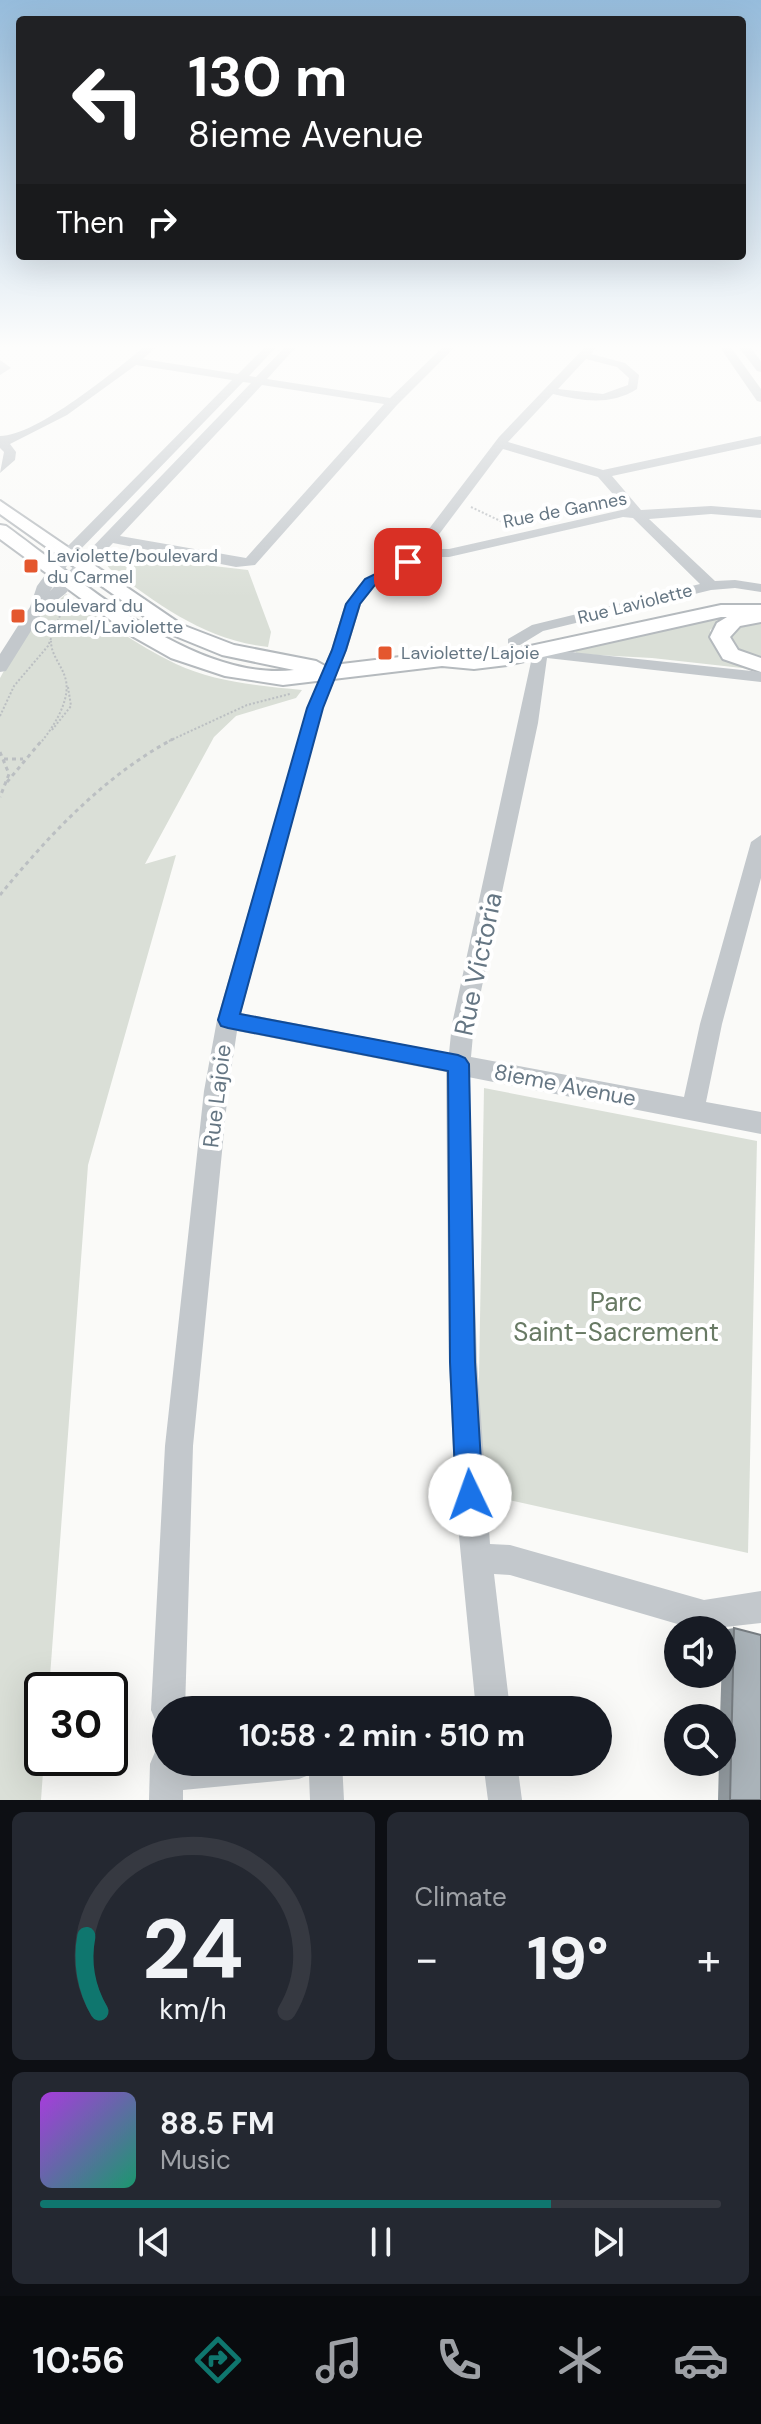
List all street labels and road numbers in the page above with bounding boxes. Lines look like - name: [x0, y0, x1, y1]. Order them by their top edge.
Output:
- street label: Rue de Gannes: [501, 486, 629, 534]
- street label: Rue Laviolette: [575, 578, 695, 630]
- street label: Rue Victoria: [446, 889, 510, 1039]
- street label: Rue Lajoie: [196, 1043, 238, 1149]
- street label: 8ieme Avenue: [492, 1057, 638, 1113]

